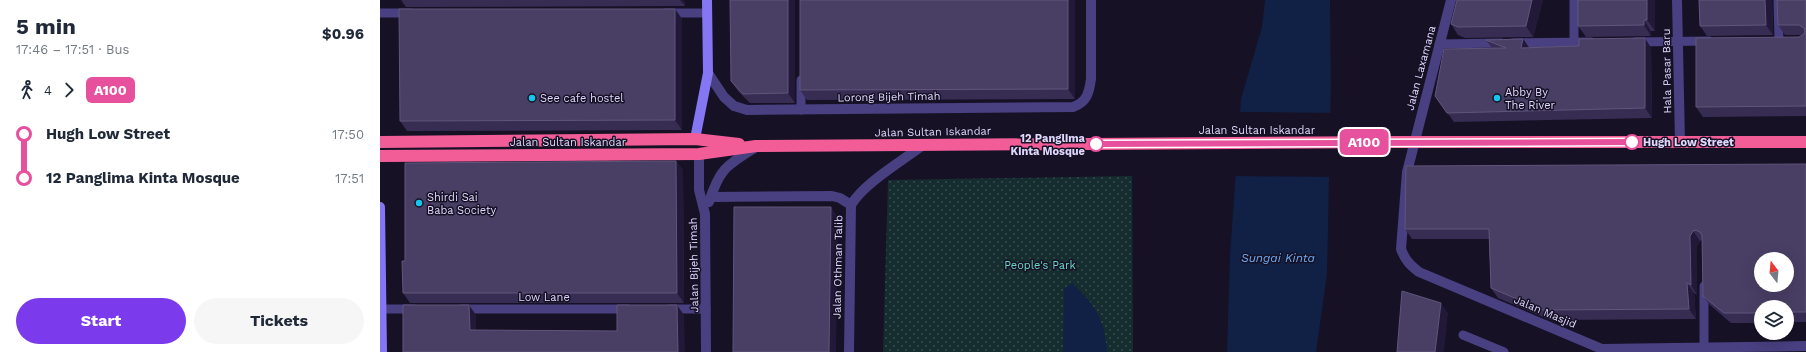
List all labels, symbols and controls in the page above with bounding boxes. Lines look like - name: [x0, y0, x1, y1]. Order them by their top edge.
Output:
- text: 5 min: [16, 14, 76, 39]
- street label: Jalan Laxamana: [1403, 24, 1439, 112]
- text: $0.96: [322, 25, 364, 43]
- street label: Hala Pasar Baru: [1660, 28, 1674, 114]
- text: 17:46 – 17:51 · Bus: [16, 42, 129, 57]
- icon: walk: [16, 79, 38, 101]
- icon: forward: [58, 79, 80, 101]
- text: A100: [94, 82, 127, 98]
- text: 4: [44, 83, 52, 98]
- place label: Abby By The River: [1505, 86, 1556, 112]
- street label: Lorong Bijeh Timah: [837, 90, 941, 104]
- place label: See cafe hostel: [540, 92, 624, 105]
- marker: See cafe hostel: [527, 93, 537, 103]
- marker: Abby By The River: [1492, 93, 1502, 103]
- street label: Jalan Sultan Iskandar: [875, 124, 992, 140]
- street label: Jalan Sultan Iskandar: [1199, 124, 1316, 137]
- text: Hugh Low Street: [46, 125, 170, 143]
- text: 17:50: [332, 127, 364, 142]
- line badge: A100: [1336, 129, 1392, 155]
- place label: 12 Panglima Kinta Mosque: [1011, 132, 1086, 158]
- text: A100: [1348, 134, 1380, 150]
- marker: Hugh Low Street: [1624, 134, 1640, 150]
- street label: Jalan Sultan Iskandar: [510, 136, 627, 149]
- marker: 12 Panglima Kinta Mosque: [1088, 136, 1104, 152]
- place label: Hugh Low Street: [1643, 136, 1734, 149]
- text: 12 Panglima Kinta Mosque: [46, 169, 240, 187]
- text: 17:51: [335, 171, 364, 186]
- place label: Shirdi Sai Baba Society: [427, 191, 497, 217]
- marker: Shirdi Sai Baba Society: [414, 198, 424, 208]
- street label: Jalan Othman Talib: [831, 215, 845, 319]
- street label: Jalan Bijeh Timah: [687, 217, 701, 313]
- water label: Sungai Kinta: [1241, 251, 1316, 265]
- north arrow: [1754, 252, 1794, 292]
- map controls: [1754, 252, 1794, 340]
- park label: People's Park: [1004, 259, 1076, 272]
- street label: Low Lane: [518, 291, 570, 304]
- street label: Jalan Masjid: [1512, 293, 1578, 331]
- button: Start: [16, 298, 186, 344]
- button: Tickets: [194, 298, 364, 344]
- button: layers: [1754, 300, 1794, 340]

